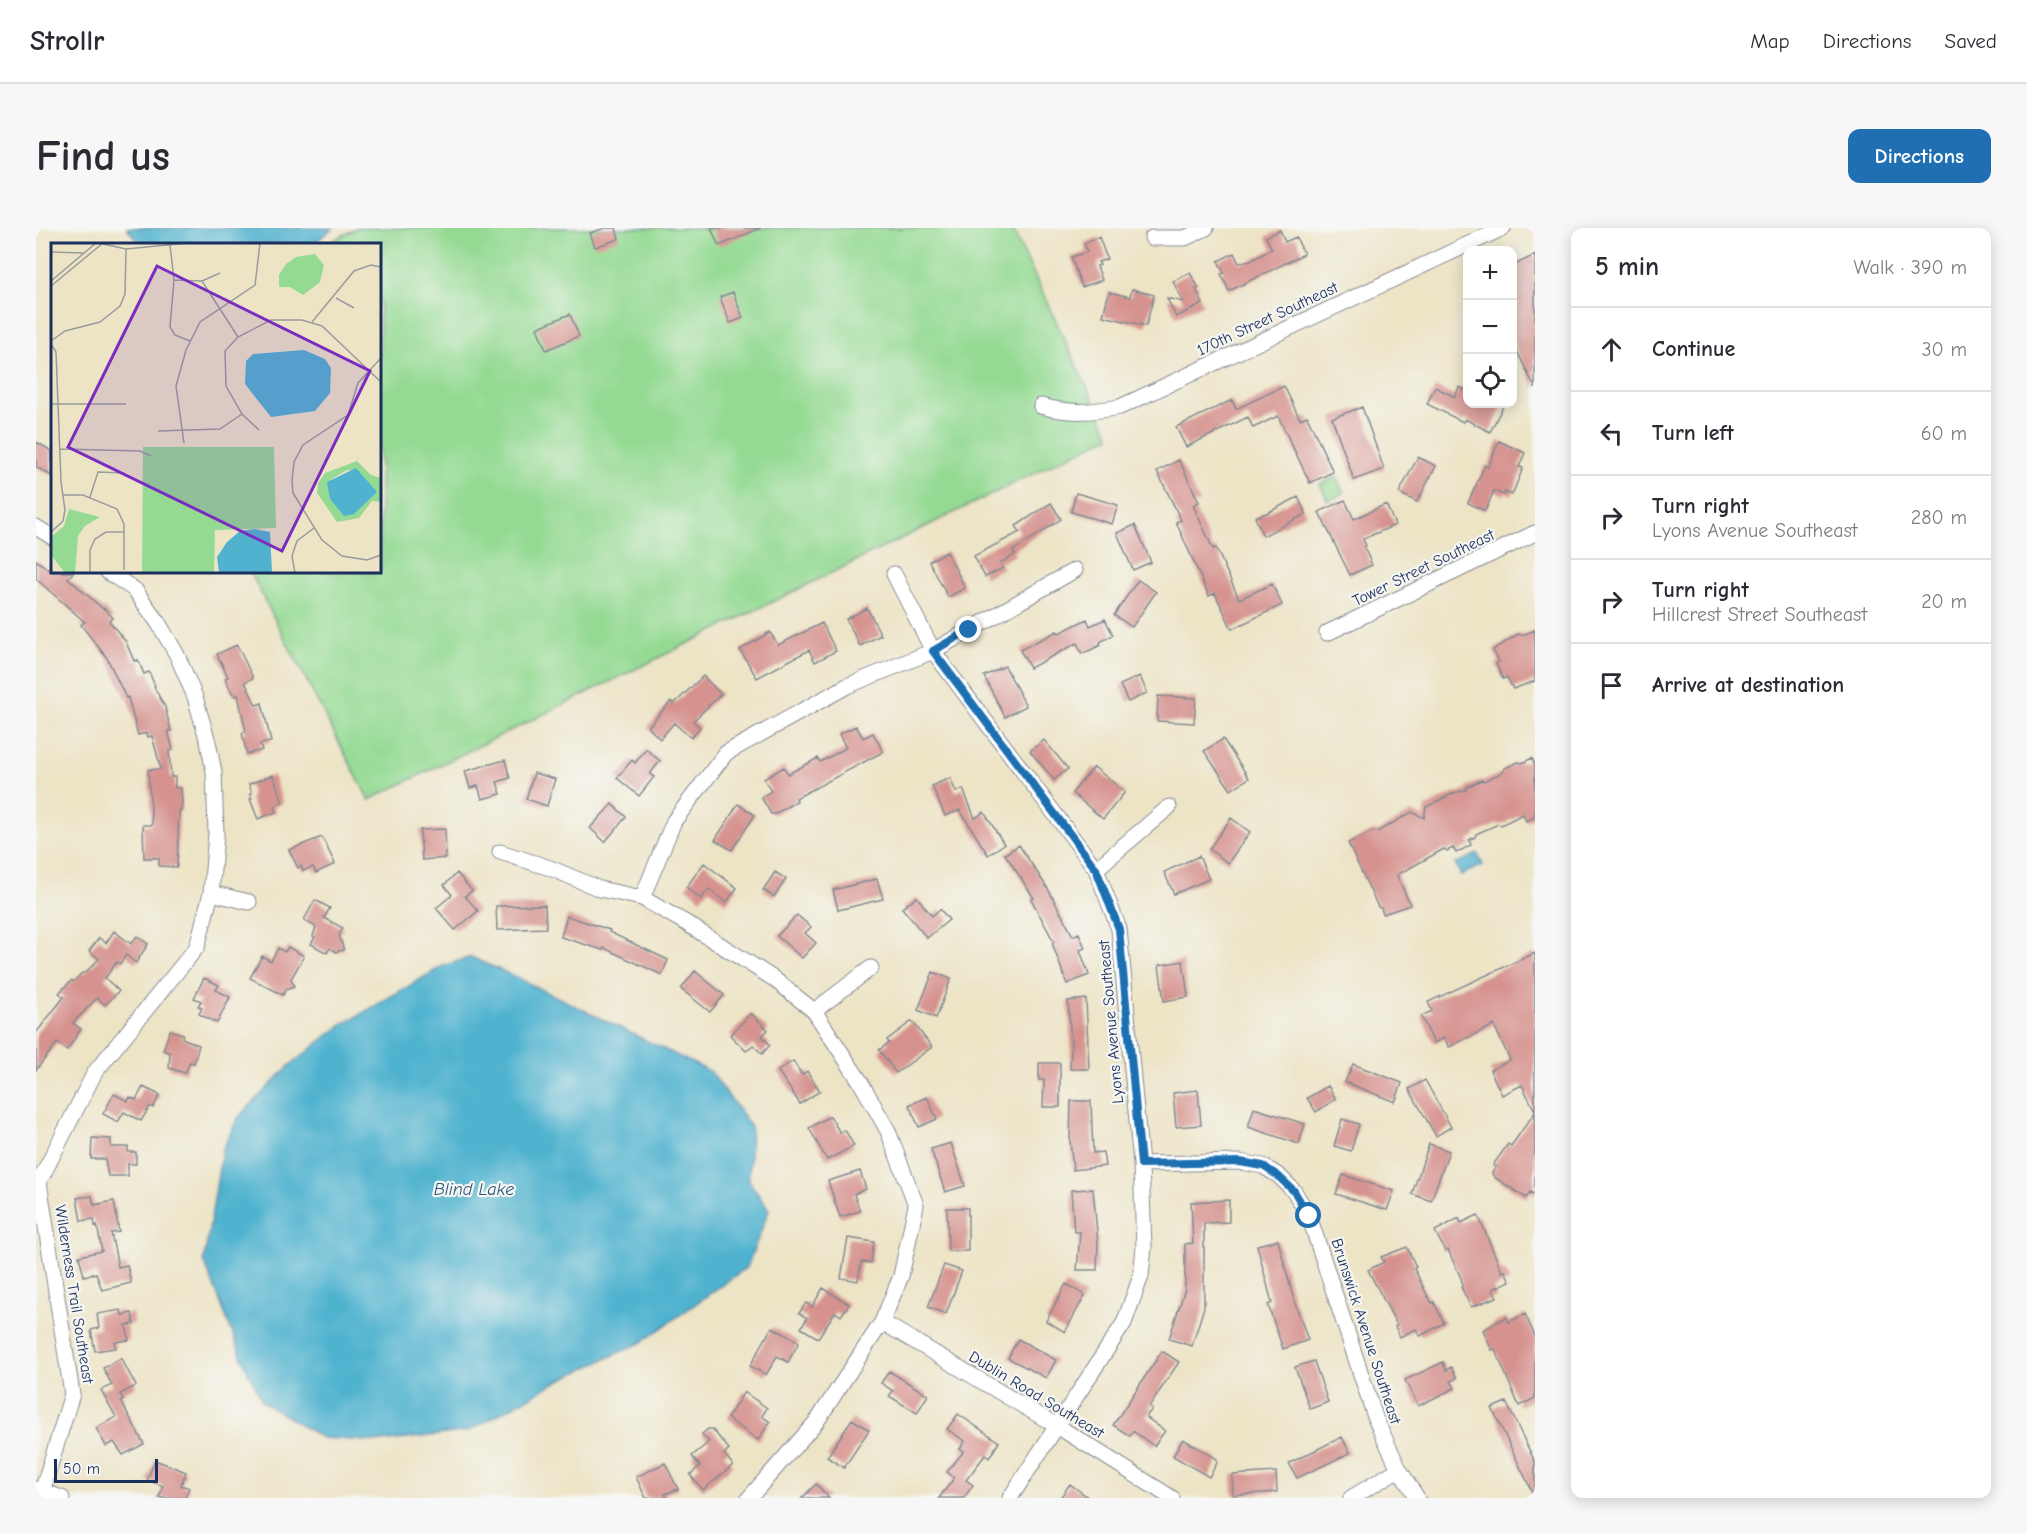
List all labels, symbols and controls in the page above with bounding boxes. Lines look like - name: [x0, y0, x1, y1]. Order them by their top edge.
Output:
- text: Strollr: [30, 25, 104, 57]
- text: Map: [1750, 29, 1790, 53]
- text: Directions: [1823, 29, 1912, 53]
- text: Saved: [1945, 29, 1997, 53]
- button: Directions: [1848, 129, 1991, 183]
- text: Find us: [36, 132, 170, 181]
- inset map: [51, 243, 381, 573]
- map controls: [1463, 246, 1517, 408]
- button: +: [1463, 246, 1517, 300]
- text: 5 min: [1595, 252, 1659, 282]
- text: Walk · 390 m: [1854, 256, 1967, 279]
- street label: 170th Street Southeast: [1194, 278, 1341, 360]
- button: −: [1463, 300, 1517, 354]
- icon: ahead: [1595, 333, 1628, 366]
- text: Continue: [1652, 336, 1735, 362]
- text: 30 m: [1921, 338, 1967, 361]
- button: locate: [1463, 354, 1517, 408]
- icon: left: [1595, 417, 1628, 450]
- text: Turn left: [1652, 420, 1734, 446]
- text: 60 m: [1921, 422, 1967, 445]
- text: Turn right: [1652, 493, 1749, 519]
- icon: right: [1595, 501, 1628, 534]
- text: 280 m: [1911, 506, 1967, 529]
- text: Lyons Avenue Southeast: [1652, 519, 1858, 542]
- street label: Tower Street Southeast: [1350, 525, 1498, 610]
- text: Turn right: [1652, 577, 1749, 603]
- icon: right: [1595, 585, 1628, 618]
- text: 20 m: [1921, 590, 1967, 613]
- text: Hillcrest Street Southeast: [1652, 603, 1867, 626]
- route end: [955, 616, 981, 642]
- icon: arrive: [1595, 669, 1628, 702]
- text: Arrive at destination: [1652, 672, 1844, 698]
- street label: Lyons Avenue Southeast: [1095, 939, 1127, 1105]
- water label: Blind Lake: [434, 1179, 514, 1200]
- route start: [1295, 1202, 1321, 1228]
- street label: Wilderness Trail Southeast: [51, 1204, 97, 1385]
- street label: Brunswick Avenue Southeast: [1327, 1236, 1405, 1427]
- street label: Dublin Road Southeast: [966, 1347, 1108, 1442]
- scale bar: [54, 1456, 158, 1484]
- text: 50 m: [63, 1460, 100, 1478]

